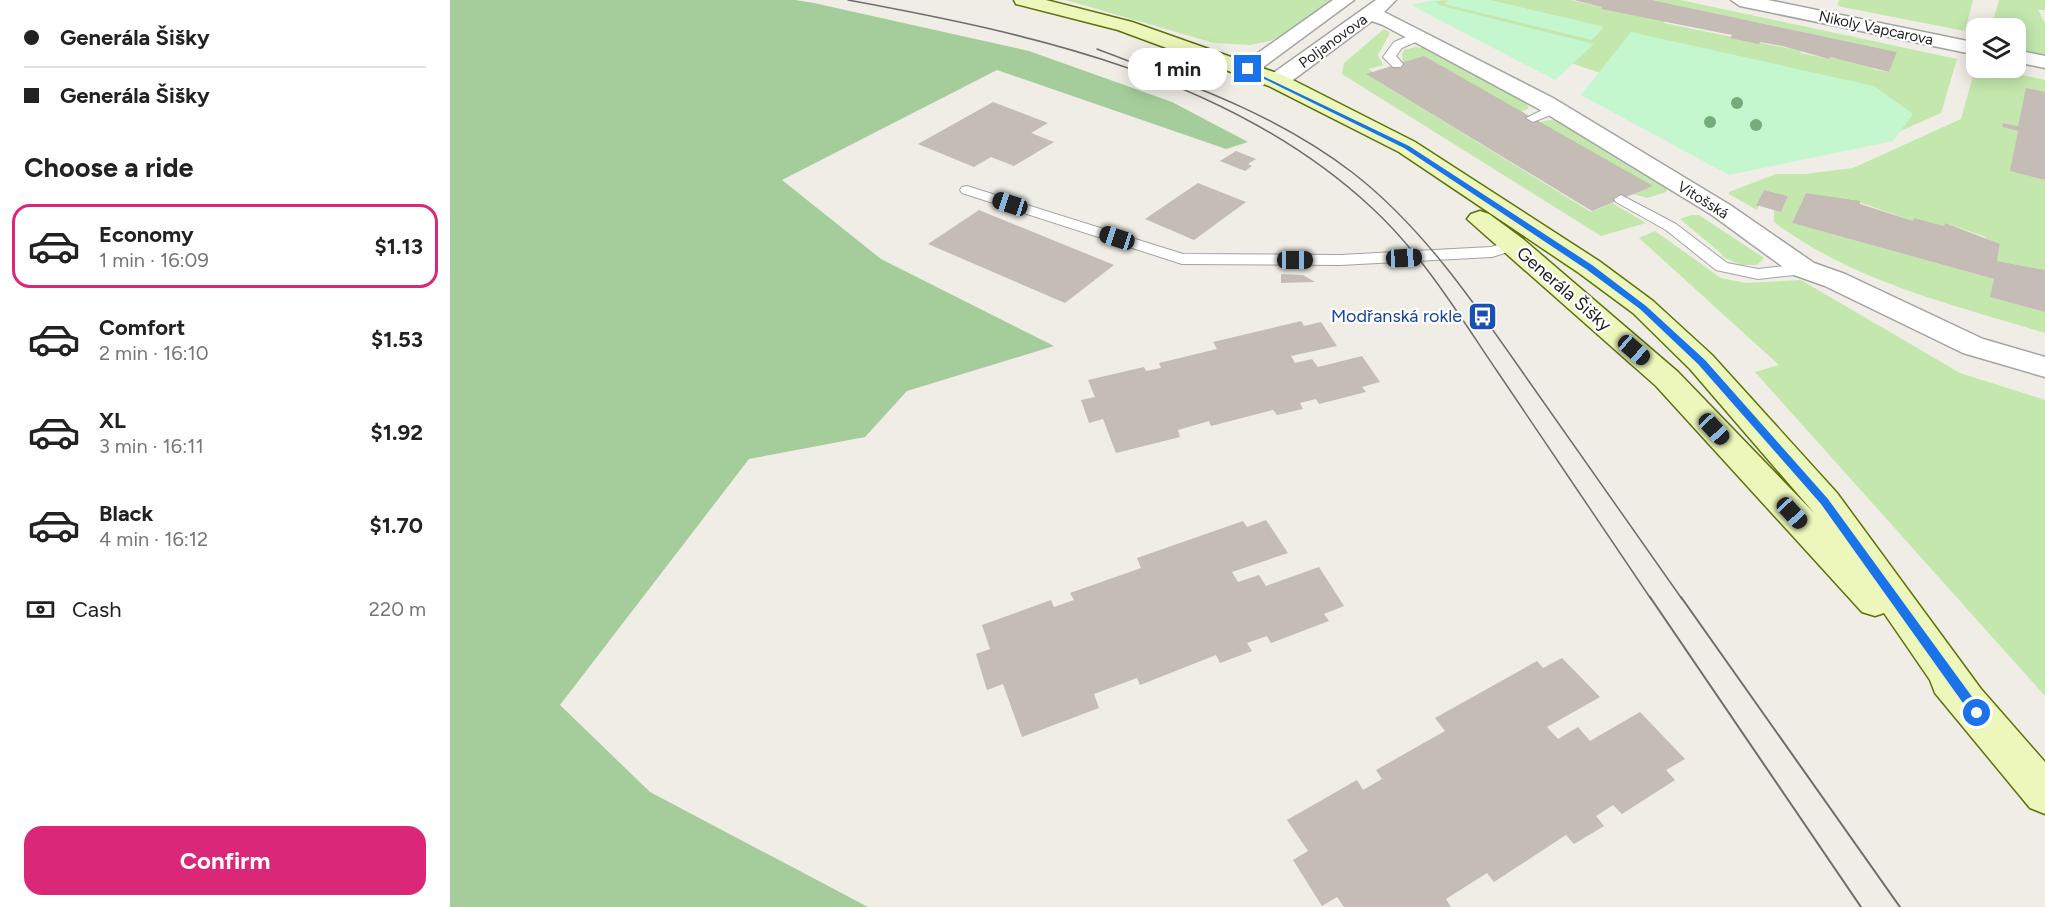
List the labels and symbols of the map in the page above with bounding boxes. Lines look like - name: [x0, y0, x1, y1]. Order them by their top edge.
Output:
- street label: Nikoly Vapcarova: [1817, 7, 1935, 49]
- street label: Poljanovova: [1295, 10, 1371, 72]
- callout: 1 min: [1128, 48, 1227, 90]
- route end: [1234, 55, 1261, 82]
- street label: Vitošská: [1674, 177, 1732, 223]
- car: [990, 190, 1030, 218]
- car: [1097, 224, 1137, 252]
- street label: Generála Šišky: [1512, 242, 1616, 336]
- car: [1386, 248, 1422, 268]
- car: [1277, 251, 1313, 269]
- bus stop icon: Modřanská rokle: [1467, 300, 1499, 332]
- place label: Modřanská rokle: [1331, 305, 1462, 327]
- car: [1615, 331, 1653, 369]
- car: [1695, 410, 1733, 448]
- car: [1773, 494, 1811, 532]
- route start: [1963, 699, 1990, 726]

